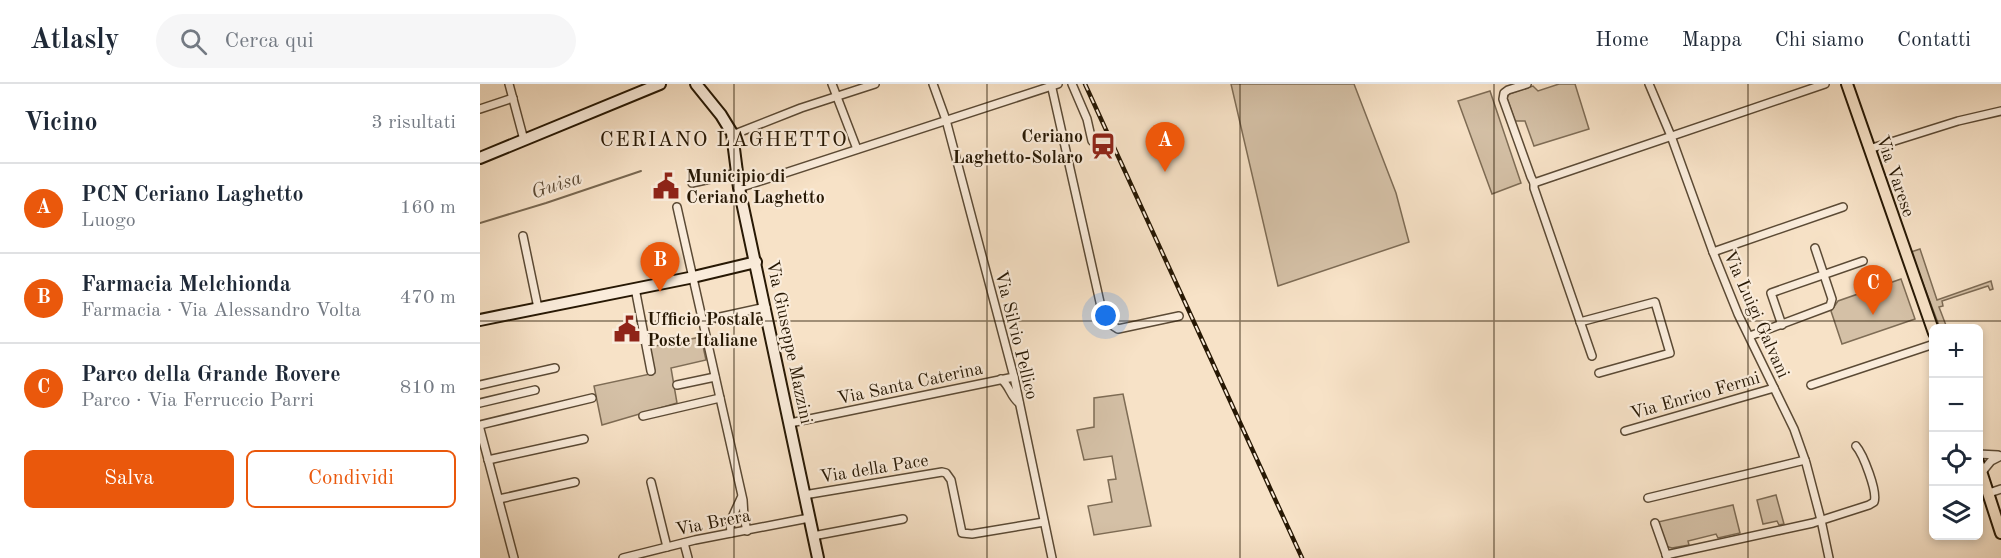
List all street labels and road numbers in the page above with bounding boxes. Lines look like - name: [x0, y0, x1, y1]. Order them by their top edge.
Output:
- street label: Via Varese: [1873, 133, 1917, 219]
- street label: Via Luigi Galvani: [1720, 248, 1792, 381]
- street label: Via Giuseppe Mazzini: [763, 259, 815, 426]
- street label: Via Silvio Pellico: [991, 269, 1041, 402]
- street label: Via Santa Caterina: [836, 360, 985, 408]
- street label: Via Enrico Fermi: [1628, 369, 1762, 423]
- street label: Via della Pace: [819, 452, 930, 486]
- street label: Via Brera: [674, 507, 752, 539]

